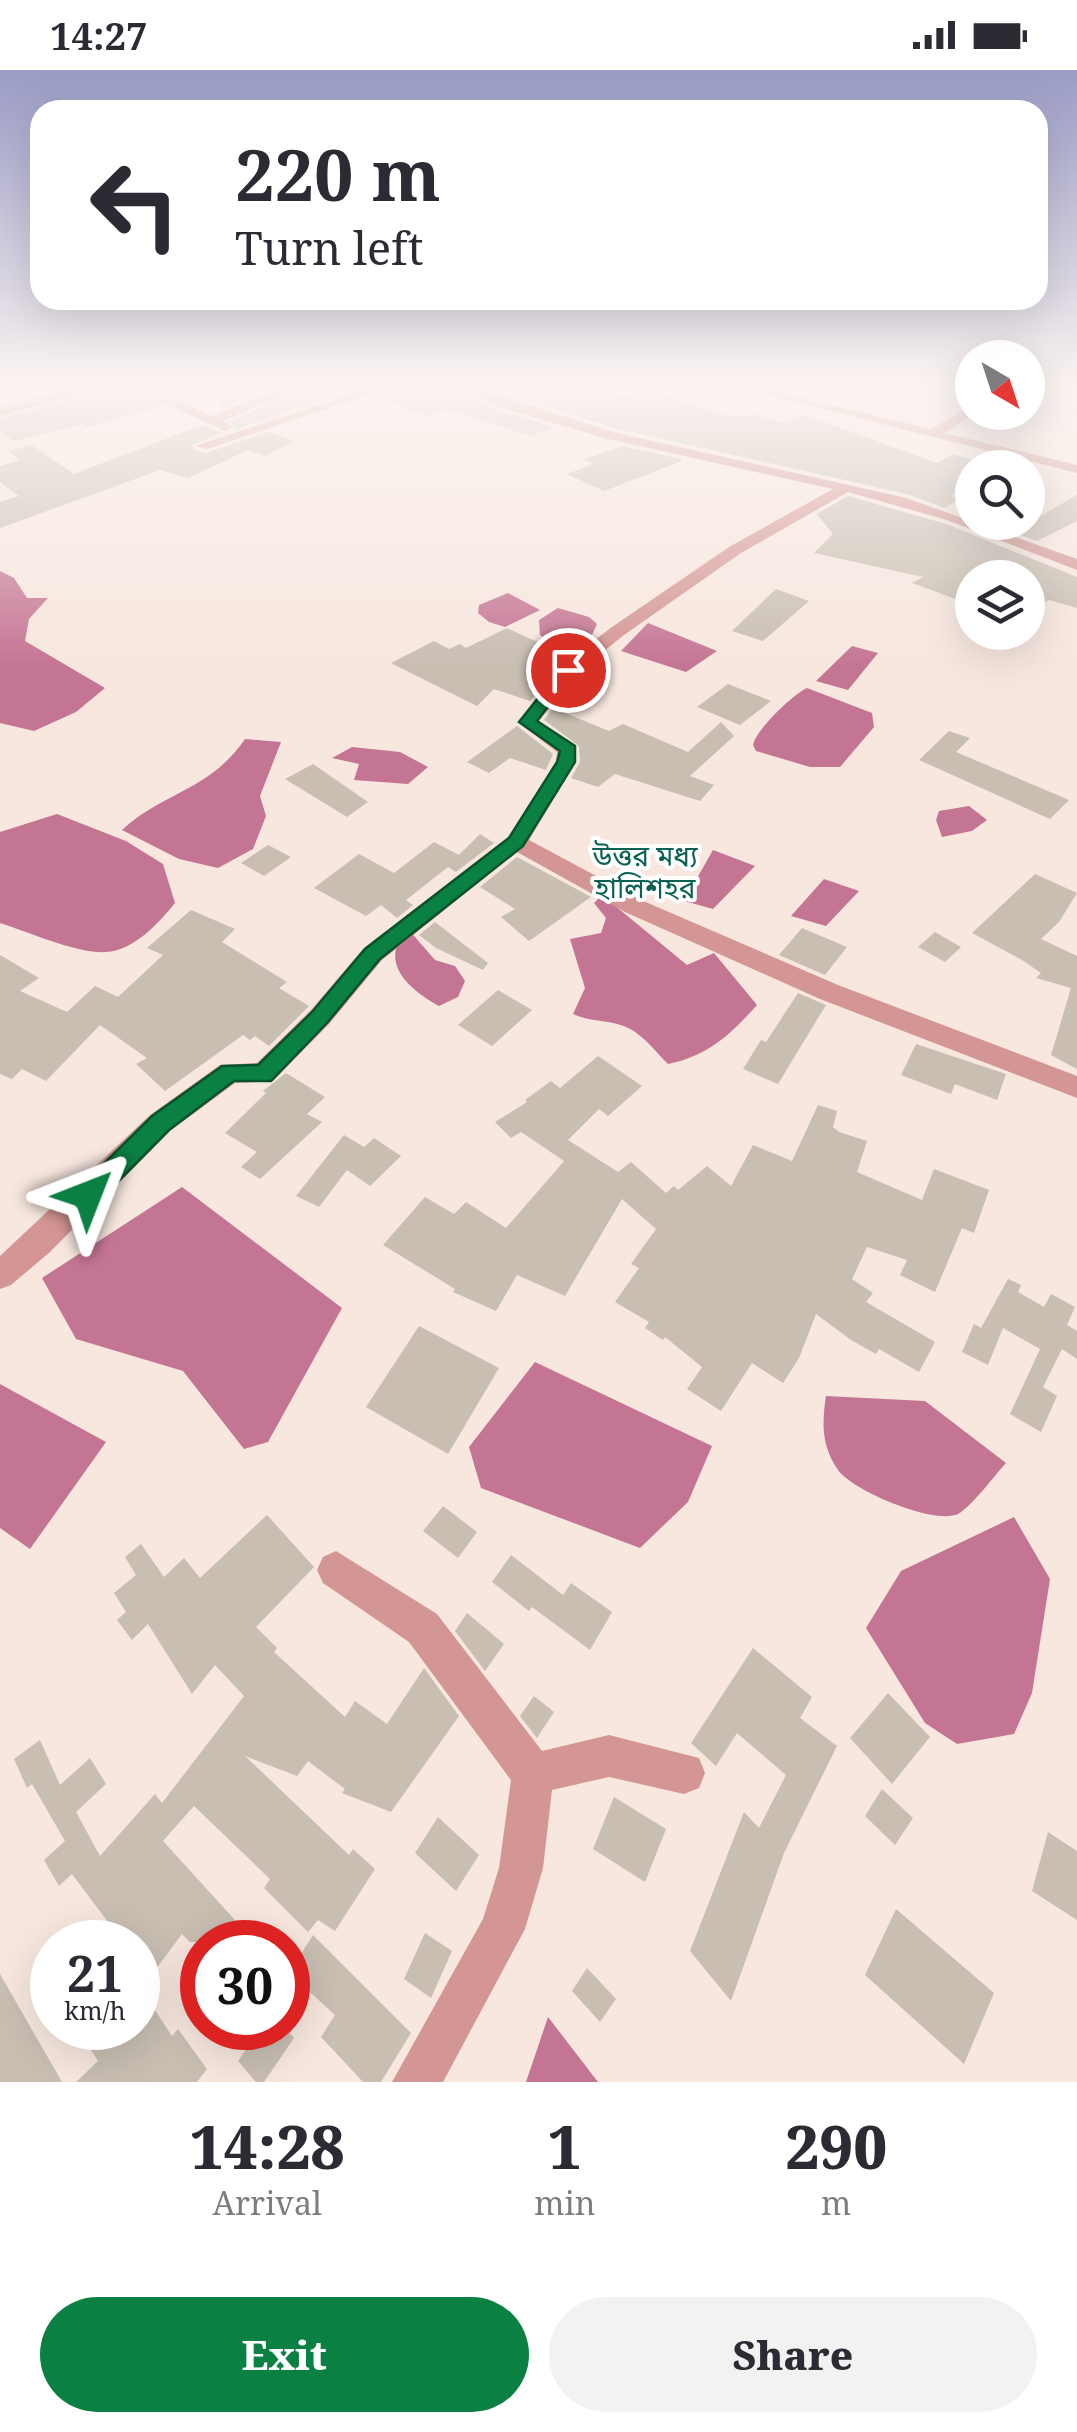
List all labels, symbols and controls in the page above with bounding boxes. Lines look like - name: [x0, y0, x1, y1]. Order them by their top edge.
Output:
- text: 14:27: [50, 9, 147, 61]
- text: 220 m: [235, 126, 441, 222]
- icon: left: [70, 140, 200, 270]
- text: Turn left: [235, 217, 424, 278]
- north arrow: [955, 340, 1045, 430]
- map controls: [955, 340, 1045, 650]
- button: search: [955, 450, 1045, 540]
- button: layers: [955, 560, 1045, 650]
- pin: [526, 628, 611, 713]
- icon: arrive: [541, 643, 596, 698]
- district label: উত্তর মধ্য হালিশহর: [591, 836, 698, 906]
- position arrow: [36, 1143, 140, 1247]
- speed limit sign: 30: [180, 1920, 310, 2050]
- text: 21: [67, 1939, 123, 2007]
- text: km/h: [64, 1993, 126, 2027]
- text: 14:28: [190, 2105, 345, 2187]
- text: 1: [548, 2105, 582, 2187]
- text: 290: [785, 2105, 887, 2187]
- text: Arrival: [212, 2181, 322, 2224]
- text: min: [534, 2181, 595, 2224]
- text: m: [821, 2181, 851, 2224]
- button: Exit: [40, 2297, 529, 2412]
- button: Share: [549, 2297, 1037, 2412]

